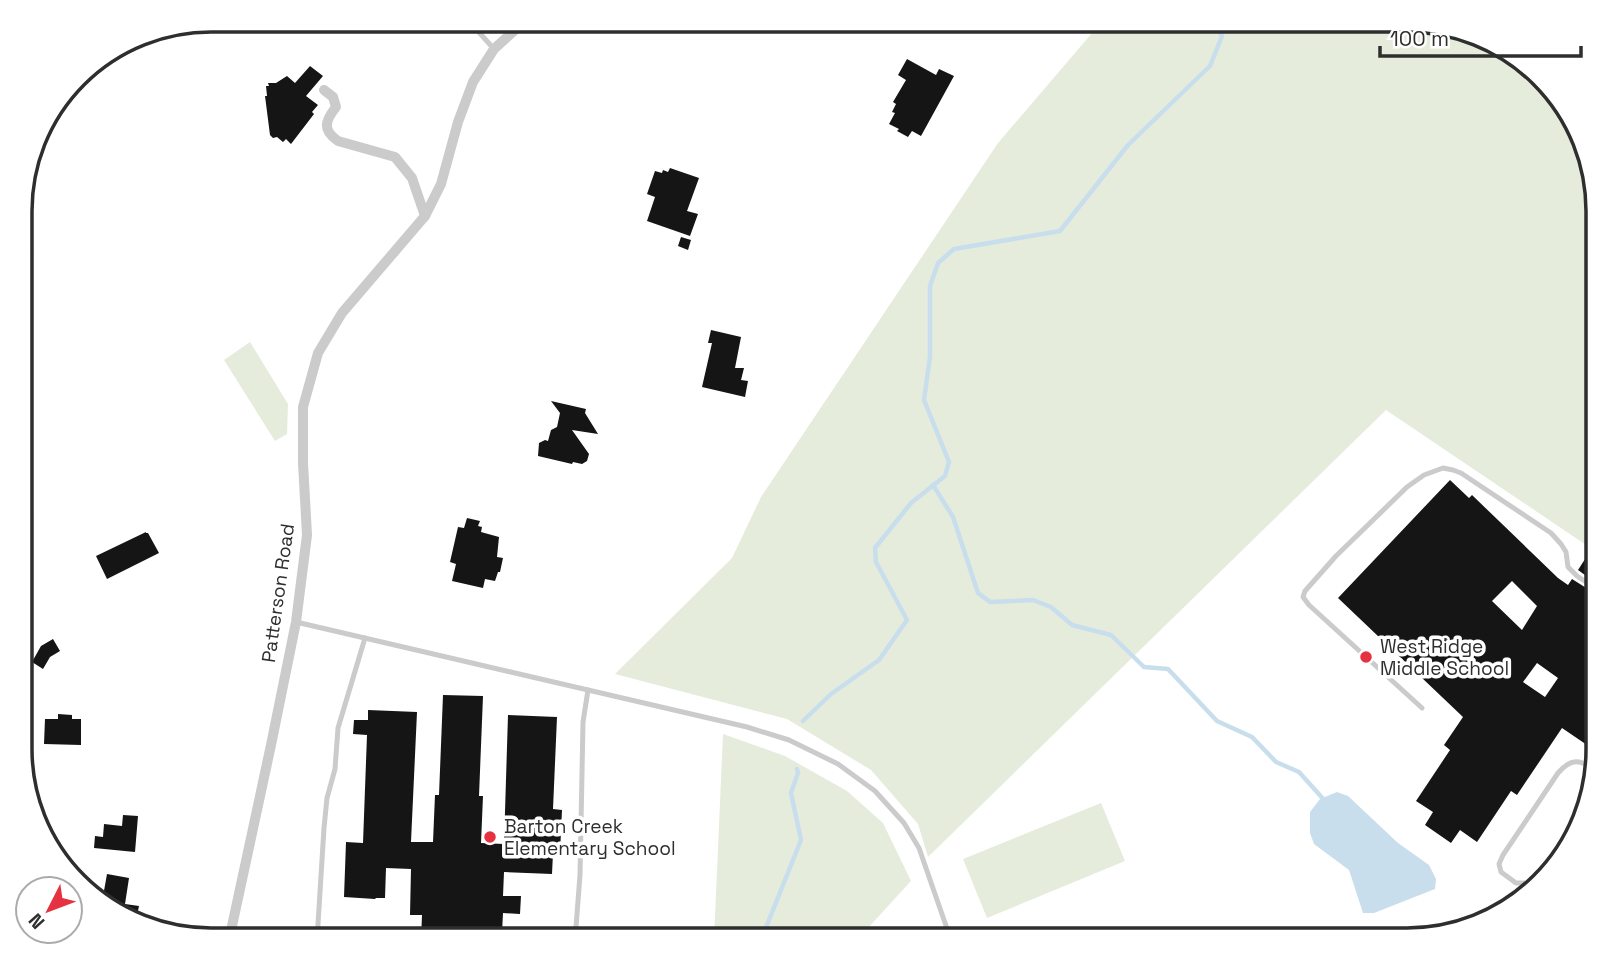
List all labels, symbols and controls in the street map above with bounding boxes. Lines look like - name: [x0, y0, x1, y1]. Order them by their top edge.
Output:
- scale bar: [1380, 14, 1581, 58]
- text: 100 m: [1390, 25, 1449, 52]
- street label: Patterson Road: [256, 522, 300, 664]
- place label: West Ridge Middle School: [1380, 634, 1509, 681]
- marker: West Ridge Middle School: [1358, 649, 1374, 665]
- place label: Barton Creek Elementary School: [504, 814, 676, 861]
- marker: Barton Creek Elementary School: [482, 829, 498, 845]
- north arrow: [14, 875, 84, 945]
- text: N: [23, 908, 50, 934]

